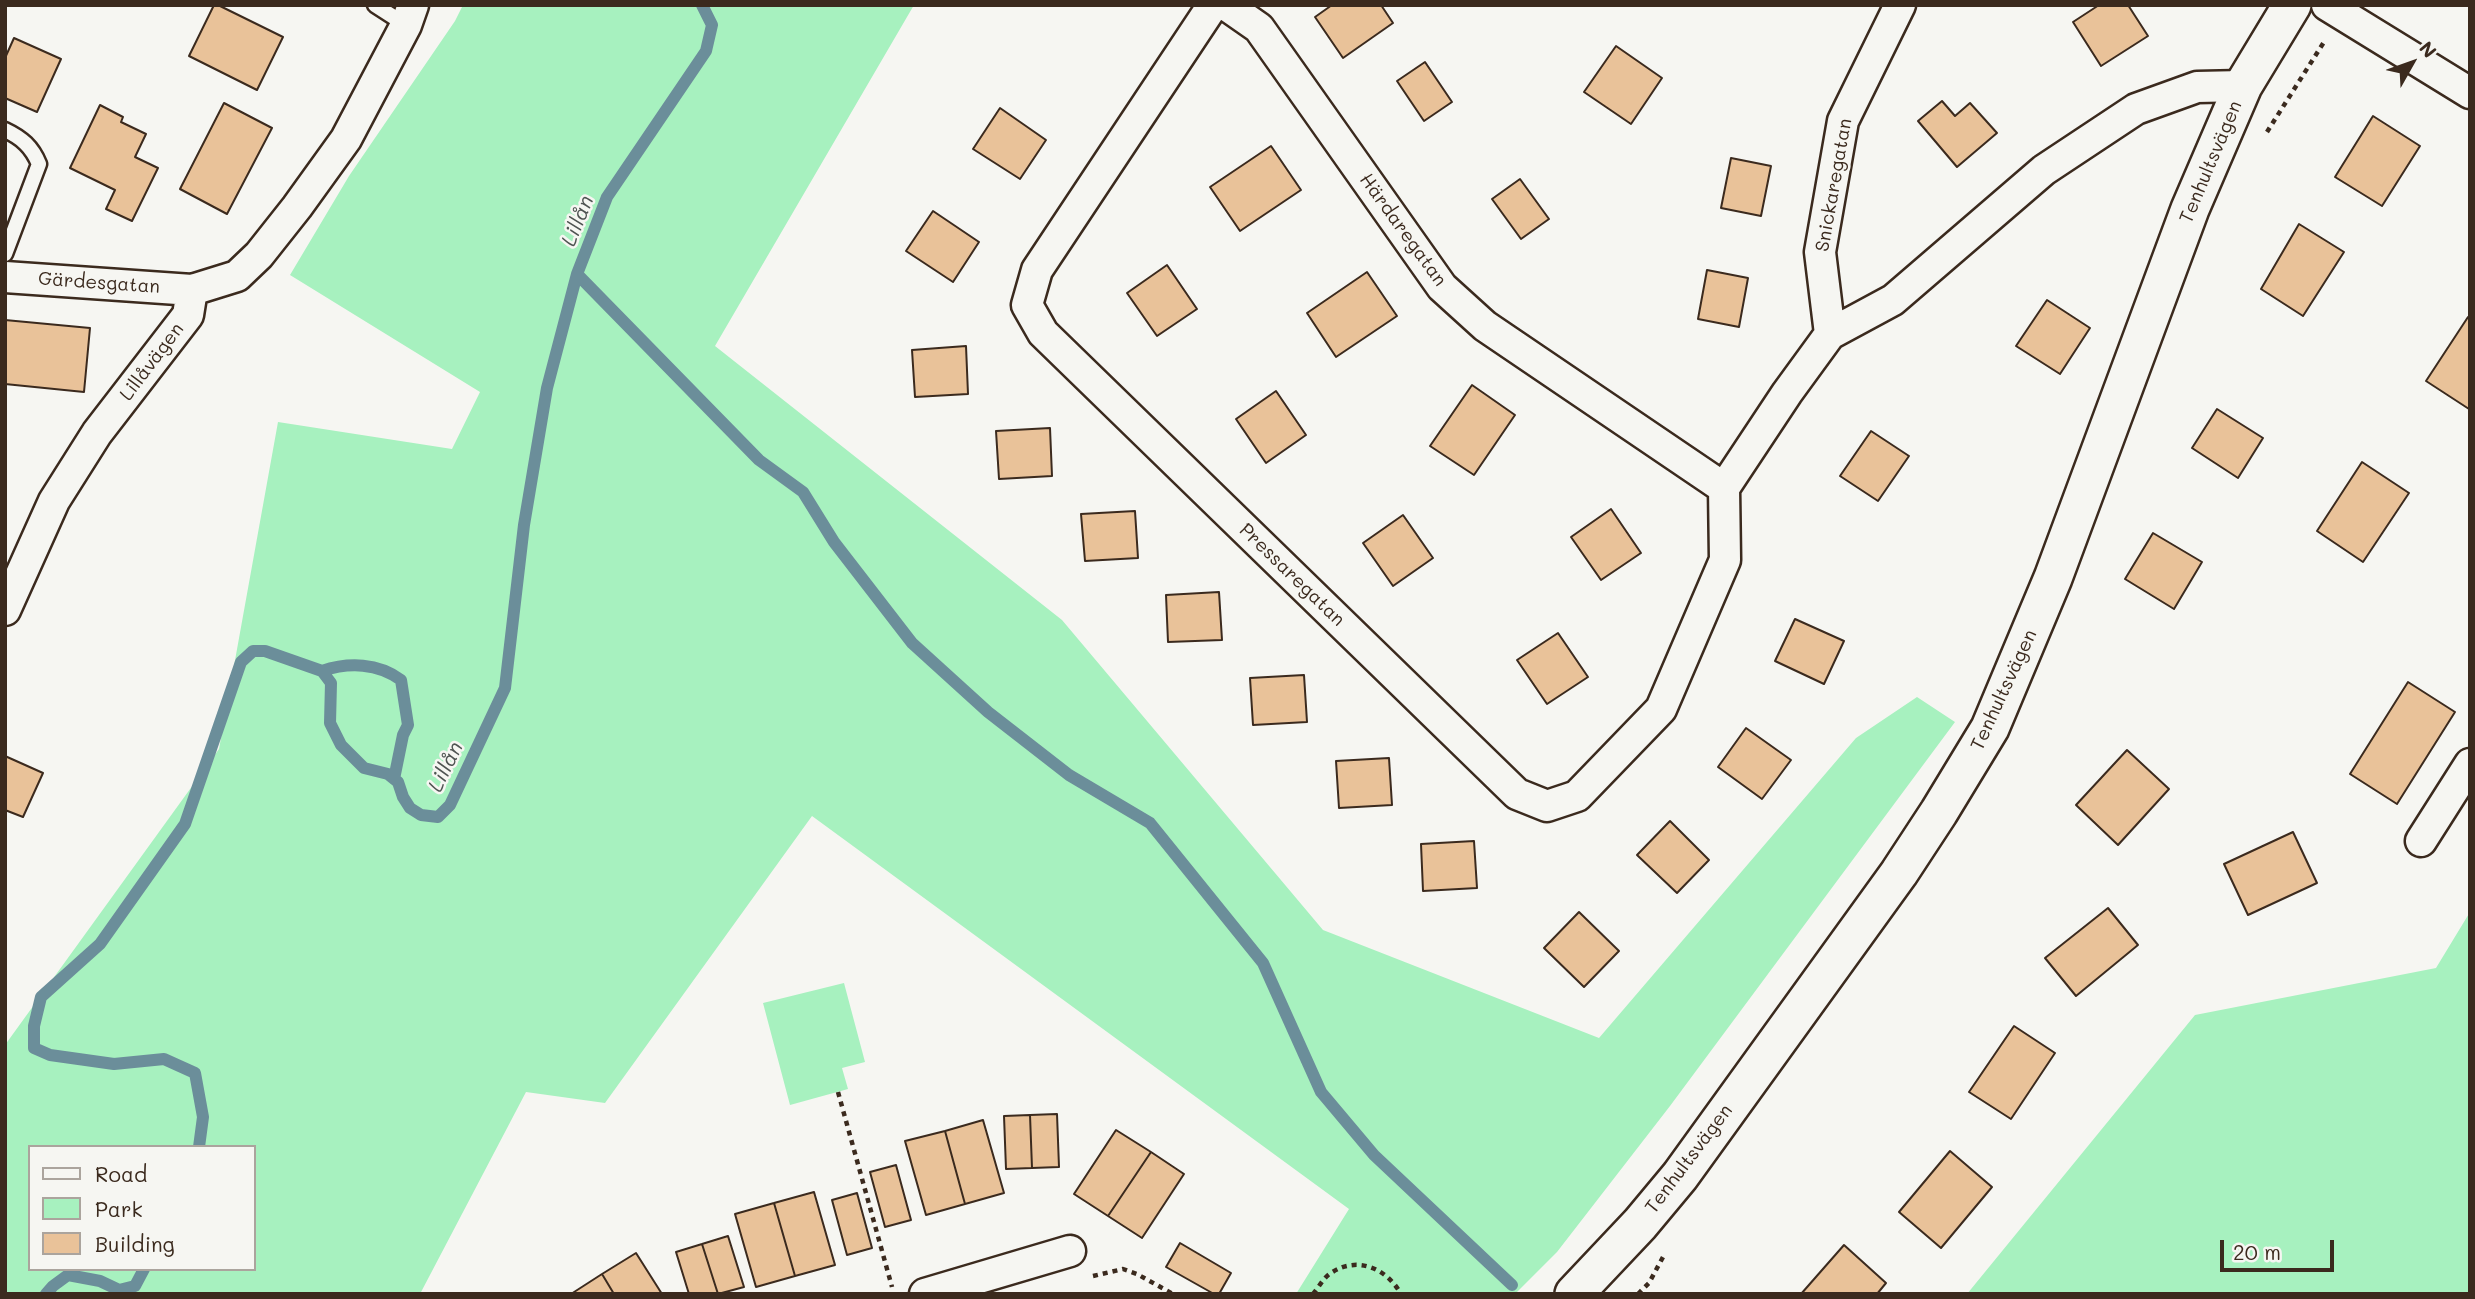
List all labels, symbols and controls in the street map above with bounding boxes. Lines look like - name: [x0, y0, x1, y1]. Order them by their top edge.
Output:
- north arrow: [2377, 28, 2447, 98]
- text: N: [2414, 36, 2443, 63]
- street label: Tenhultsvägen: [2175, 97, 2247, 227]
- street label: Snickaregatan: [1811, 117, 1857, 253]
- street label: Härdaregatan: [1354, 169, 1452, 291]
- water label: Lillån: [556, 192, 600, 250]
- street label: Gärdesgatan: [37, 267, 161, 299]
- street label: Lillåvägen: [115, 319, 189, 405]
- street label: Pressaregatan: [1234, 519, 1350, 631]
- street label: Tenhultsvägen: [1966, 626, 2042, 754]
- water label: Lillån: [423, 738, 469, 796]
- street label: Tenhultsvägen: [1641, 1100, 1737, 1218]
- legend: [28, 1145, 256, 1271]
- text: Road: [95, 1160, 147, 1187]
- text: Park: [95, 1195, 143, 1222]
- scale bar: [2223, 1226, 2337, 1270]
- text: Building: [95, 1230, 175, 1257]
- text: 20 m: [2233, 1238, 2281, 1265]

